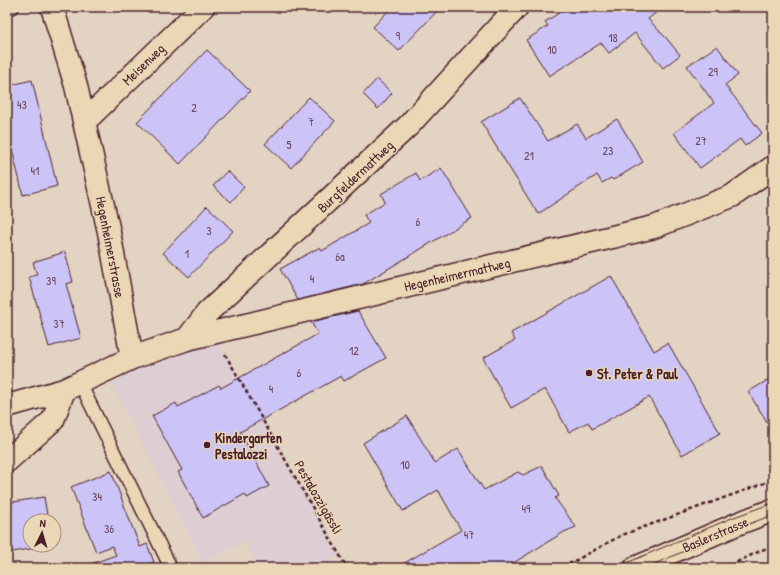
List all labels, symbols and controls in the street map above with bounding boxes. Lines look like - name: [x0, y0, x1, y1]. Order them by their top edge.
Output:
- house number: 9: [396, 27, 401, 44]
- house number: 18: [608, 29, 618, 46]
- street label: Meisenweg: [117, 39, 169, 90]
- house number: 10: [547, 41, 557, 58]
- house number: 29: [708, 63, 719, 80]
- house number: 43: [17, 96, 27, 113]
- house number: 2: [191, 99, 197, 116]
- house number: 7: [308, 113, 314, 130]
- house number: 27: [695, 132, 707, 149]
- house number: 5: [286, 136, 292, 153]
- street label: Burgfeldermattweg: [313, 136, 398, 217]
- house number: 23: [603, 142, 614, 159]
- house number: 21: [524, 147, 534, 164]
- house number: 41: [31, 162, 39, 179]
- street label: Hegenheimerstrasse: [91, 195, 130, 300]
- house number: 6: [416, 213, 421, 230]
- house number: 3: [206, 222, 212, 239]
- house number: 1: [185, 245, 189, 262]
- house number: 6a: [335, 248, 345, 265]
- street label: Hegenheimermattweg: [402, 253, 512, 296]
- house number: 4: [310, 270, 315, 287]
- house number: 39: [46, 272, 56, 289]
- house number: 37: [53, 315, 65, 332]
- house number: 12: [349, 342, 359, 359]
- house number: 6: [297, 364, 302, 381]
- place label: St. Peter & Paul: [597, 364, 678, 383]
- marker: St. Peter & Paul: [584, 368, 594, 378]
- house number: 4: [269, 380, 274, 397]
- place label: Kindergarten Pestalozzi: [215, 428, 282, 463]
- marker: Kindergarten Pestalozzi: [202, 440, 212, 450]
- house number: 10: [400, 456, 410, 473]
- street label: Pestalozzigässli: [289, 457, 348, 538]
- house number: 34: [92, 488, 102, 505]
- house number: 49: [522, 500, 531, 517]
- street label: Baslerstrasse: [679, 511, 751, 556]
- north arrow: [22, 513, 62, 553]
- text: N: [39, 516, 47, 530]
- house number: 36: [104, 520, 114, 537]
- house number: 47: [464, 526, 474, 543]

